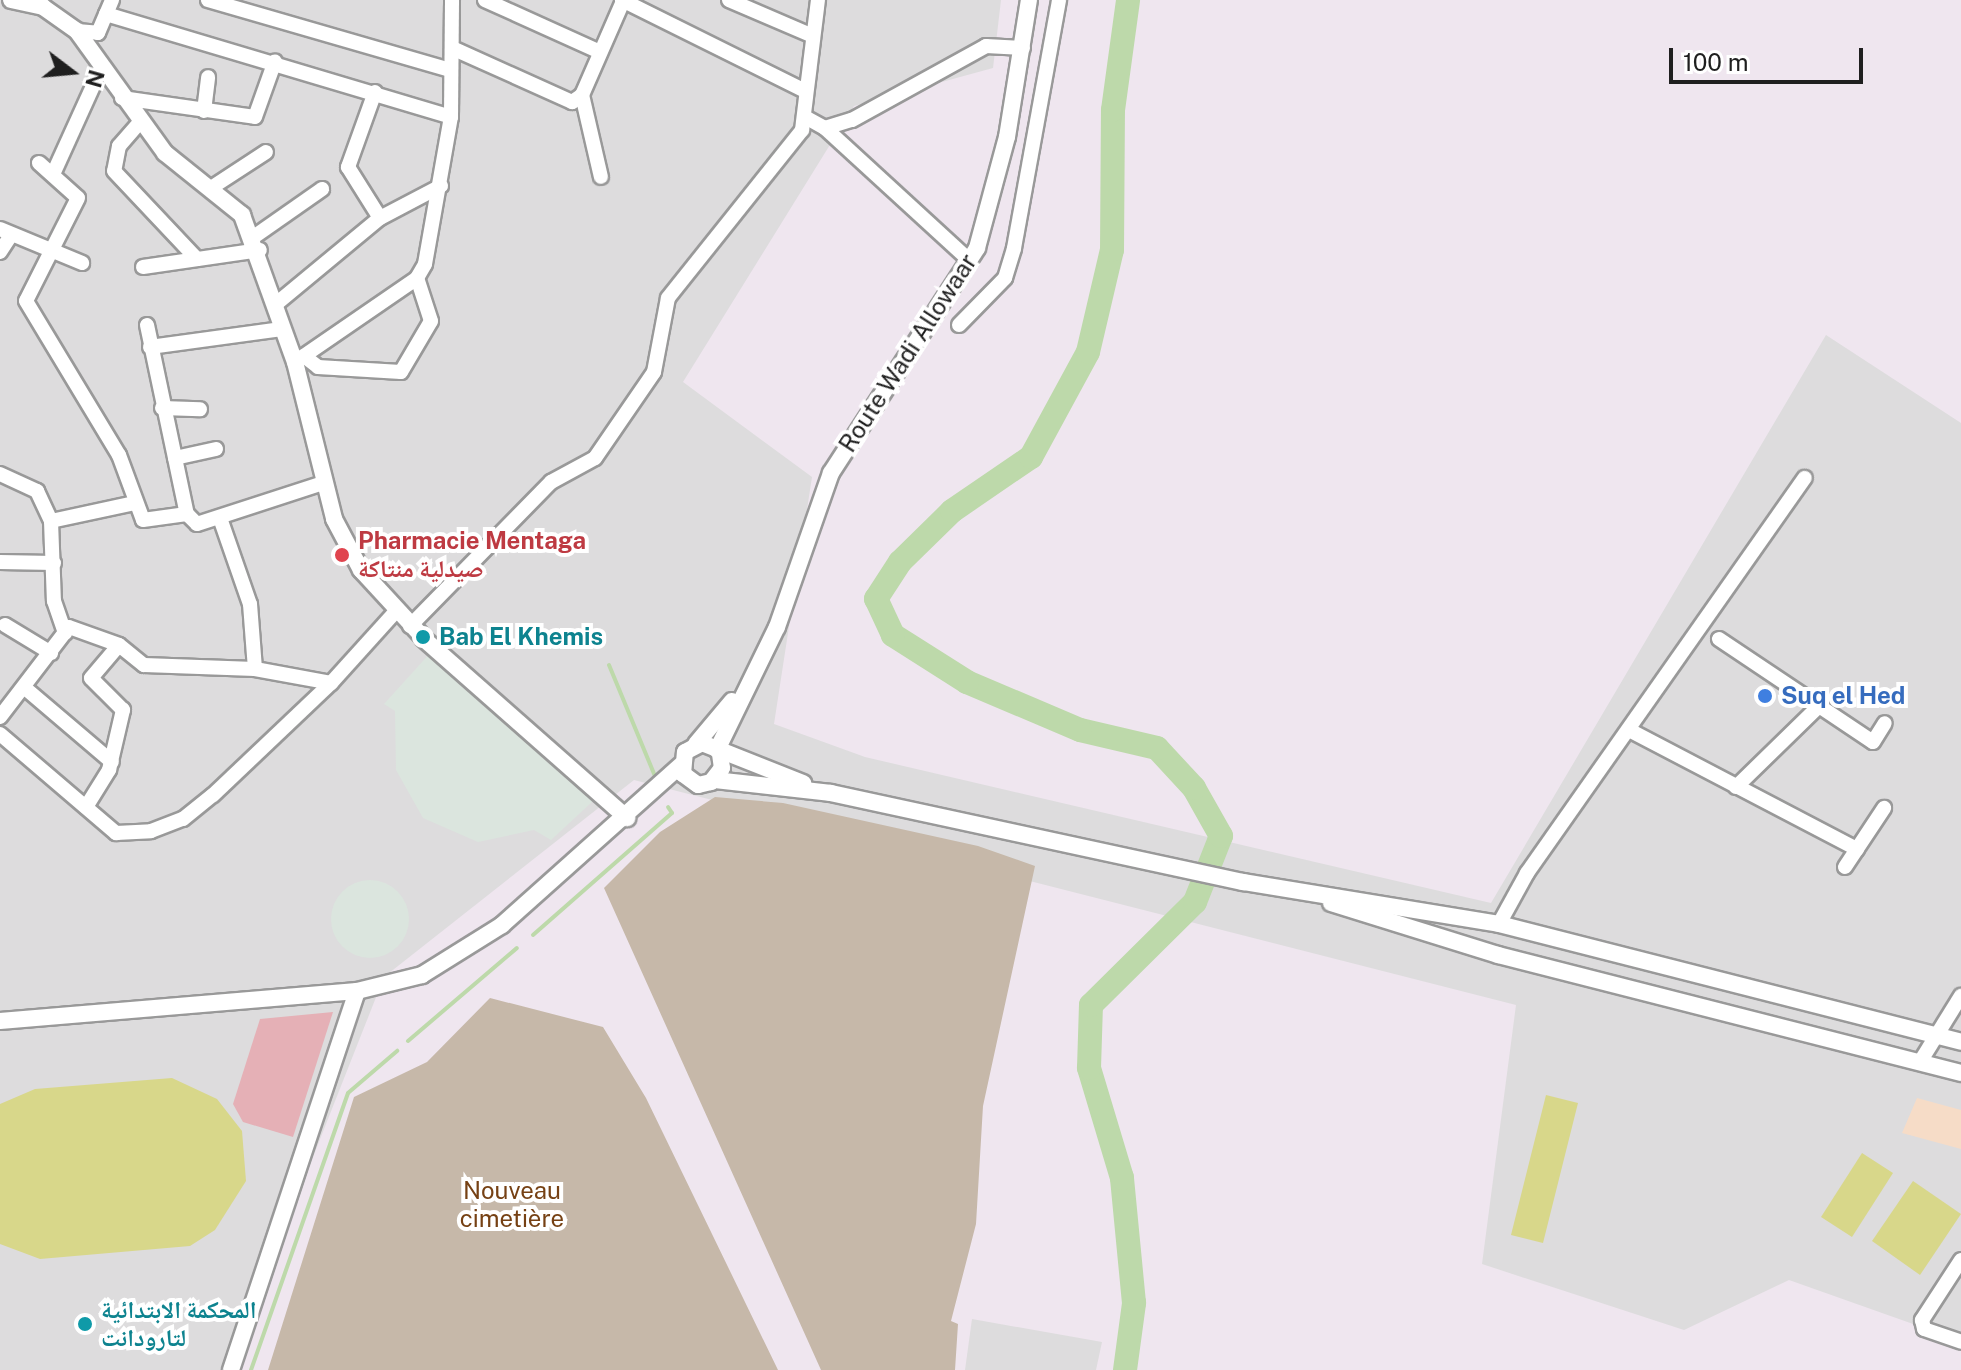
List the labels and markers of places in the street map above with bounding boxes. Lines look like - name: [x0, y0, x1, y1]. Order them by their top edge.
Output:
- place label: Pharmacie Mentaga صيدلية منتاكة: [358, 527, 586, 583]
- marker: Pharmacie Mentaga صيدلية منتاكة: [333, 546, 351, 564]
- place label: Bab El Khemis: [439, 623, 603, 651]
- marker: Bab El Khemis: [414, 628, 432, 646]
- place label: Suq el Hed: [1781, 682, 1906, 710]
- marker: Suq el Hed: [1756, 687, 1774, 705]
- place label: المحكمة الابتدائية لتارودانت: [101, 1296, 256, 1352]
- marker: المحكمة الابتدائية لتارودانت: [76, 1315, 94, 1333]

